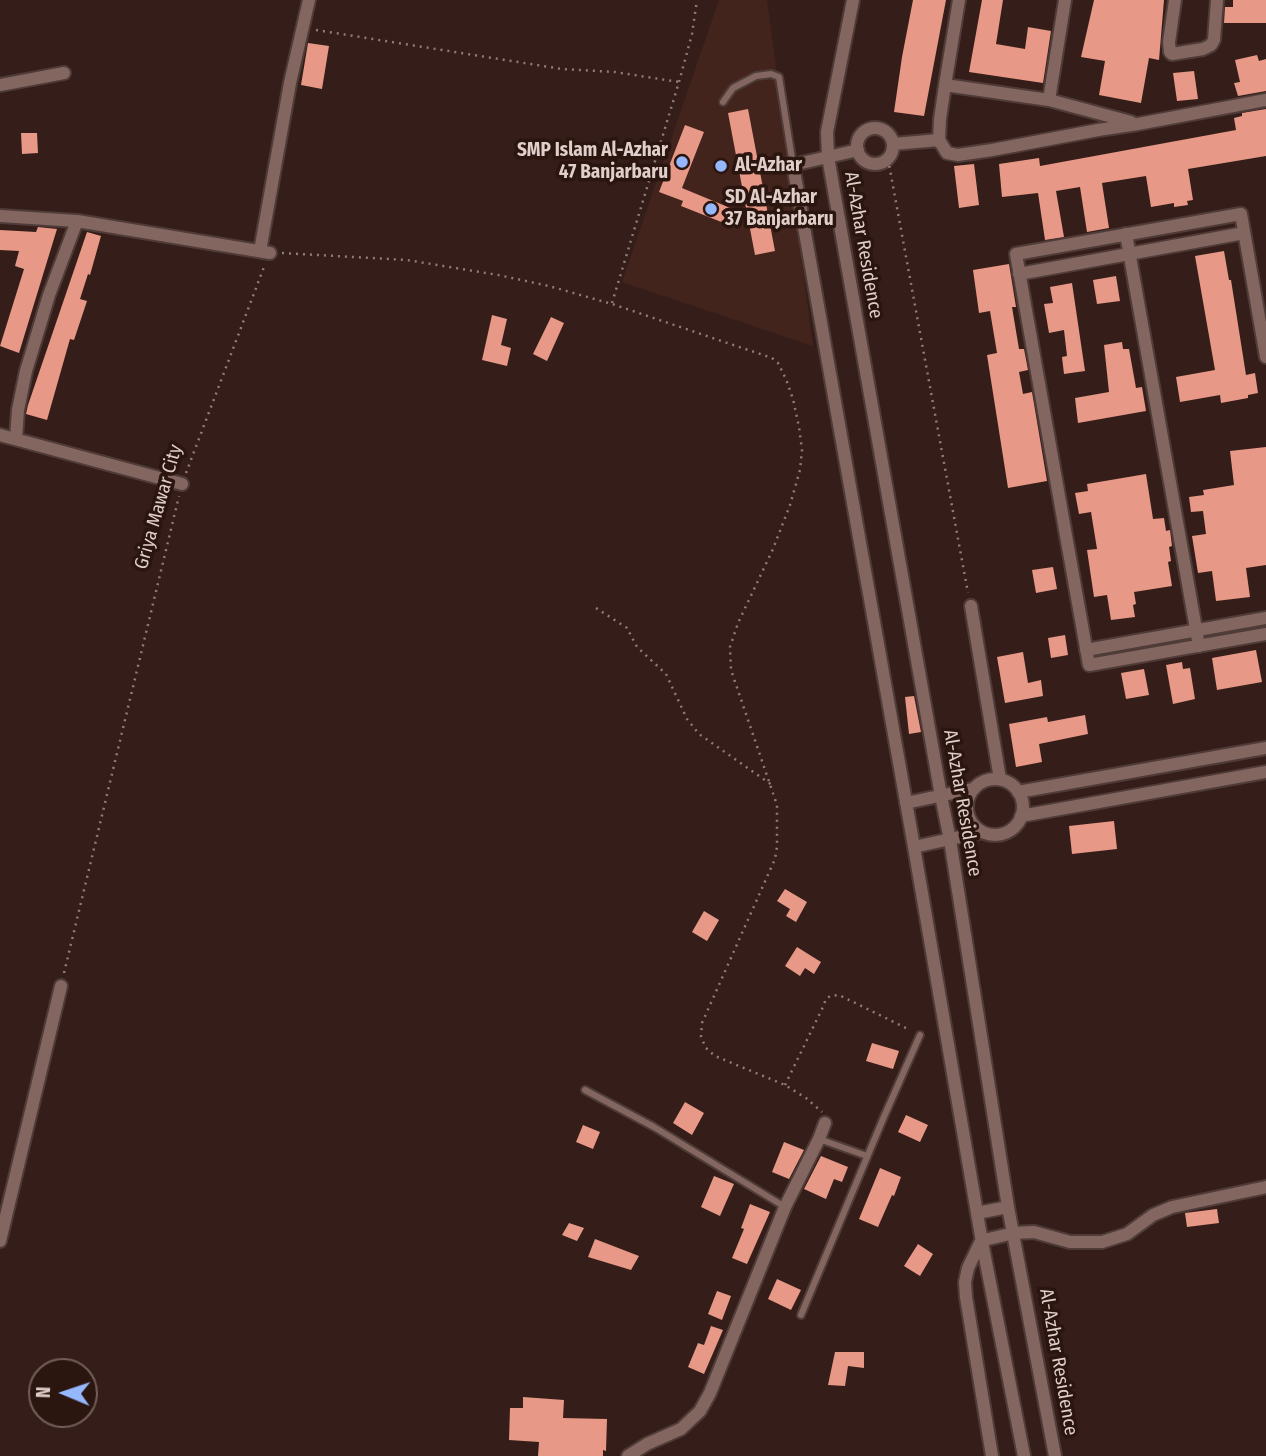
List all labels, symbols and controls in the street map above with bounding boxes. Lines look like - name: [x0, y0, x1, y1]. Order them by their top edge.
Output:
- place label: SMP Islam Al-Azhar 47 Banjarbaru: [517, 140, 668, 184]
- marker: SMP Islam Al-Azhar 47 Banjarbaru: [674, 154, 690, 170]
- place label: Al-Azhar: [735, 155, 802, 177]
- marker: Al-Azhar: [713, 158, 729, 174]
- street label: Al-Azhar Residence: [839, 170, 887, 320]
- place label: SD Al-Azhar 37 Banjarbaru: [725, 187, 834, 231]
- marker: SD Al-Azhar 37 Banjarbaru: [703, 201, 719, 217]
- street label: Griya Mawar City: [130, 442, 188, 572]
- street label: Al-Azhar Residence: [938, 728, 986, 878]
- street label: Al-Azhar Residence: [1034, 1287, 1082, 1437]
- north arrow: [28, 1358, 98, 1428]
- text: N: [32, 1386, 55, 1398]

